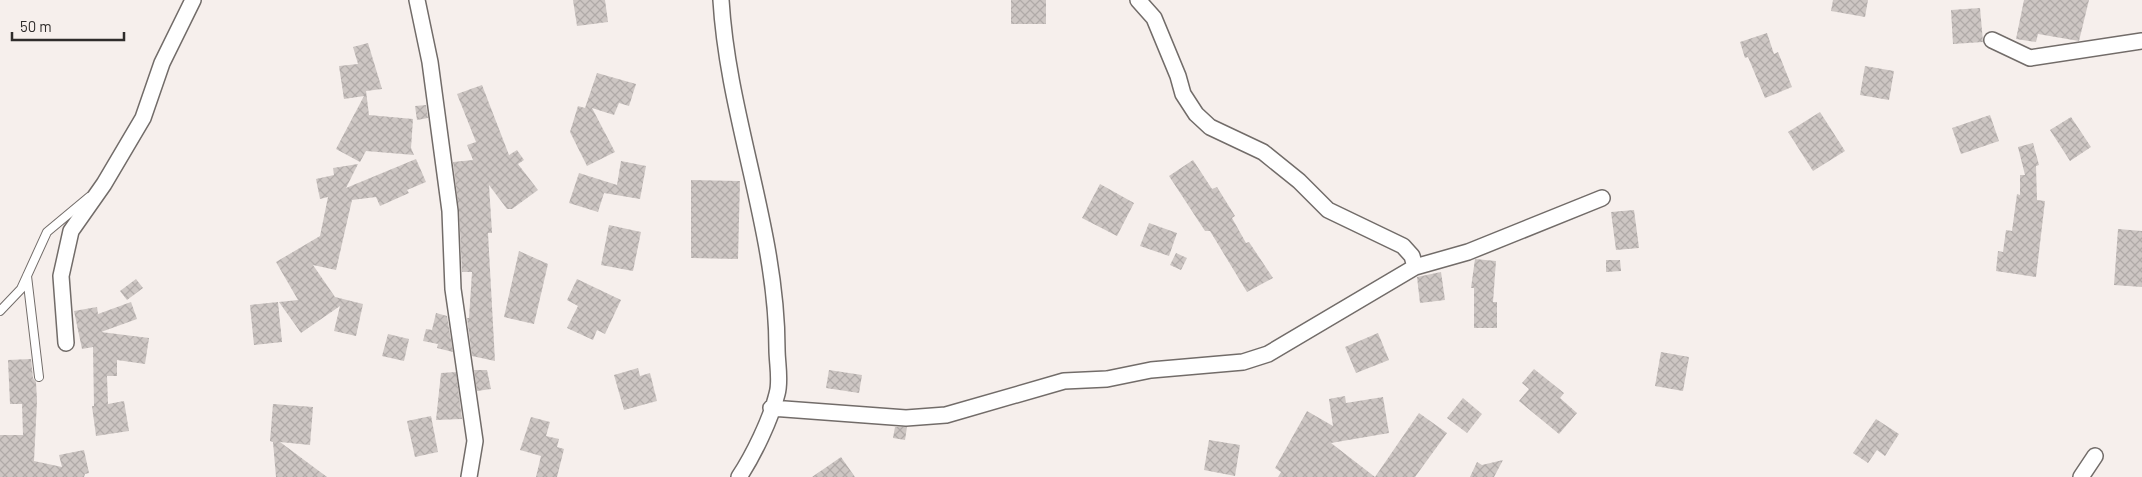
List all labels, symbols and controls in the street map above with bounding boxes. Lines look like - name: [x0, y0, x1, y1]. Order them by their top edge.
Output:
- scale bar: [12, 10, 125, 42]
- text: 50 m: [20, 17, 52, 35]

